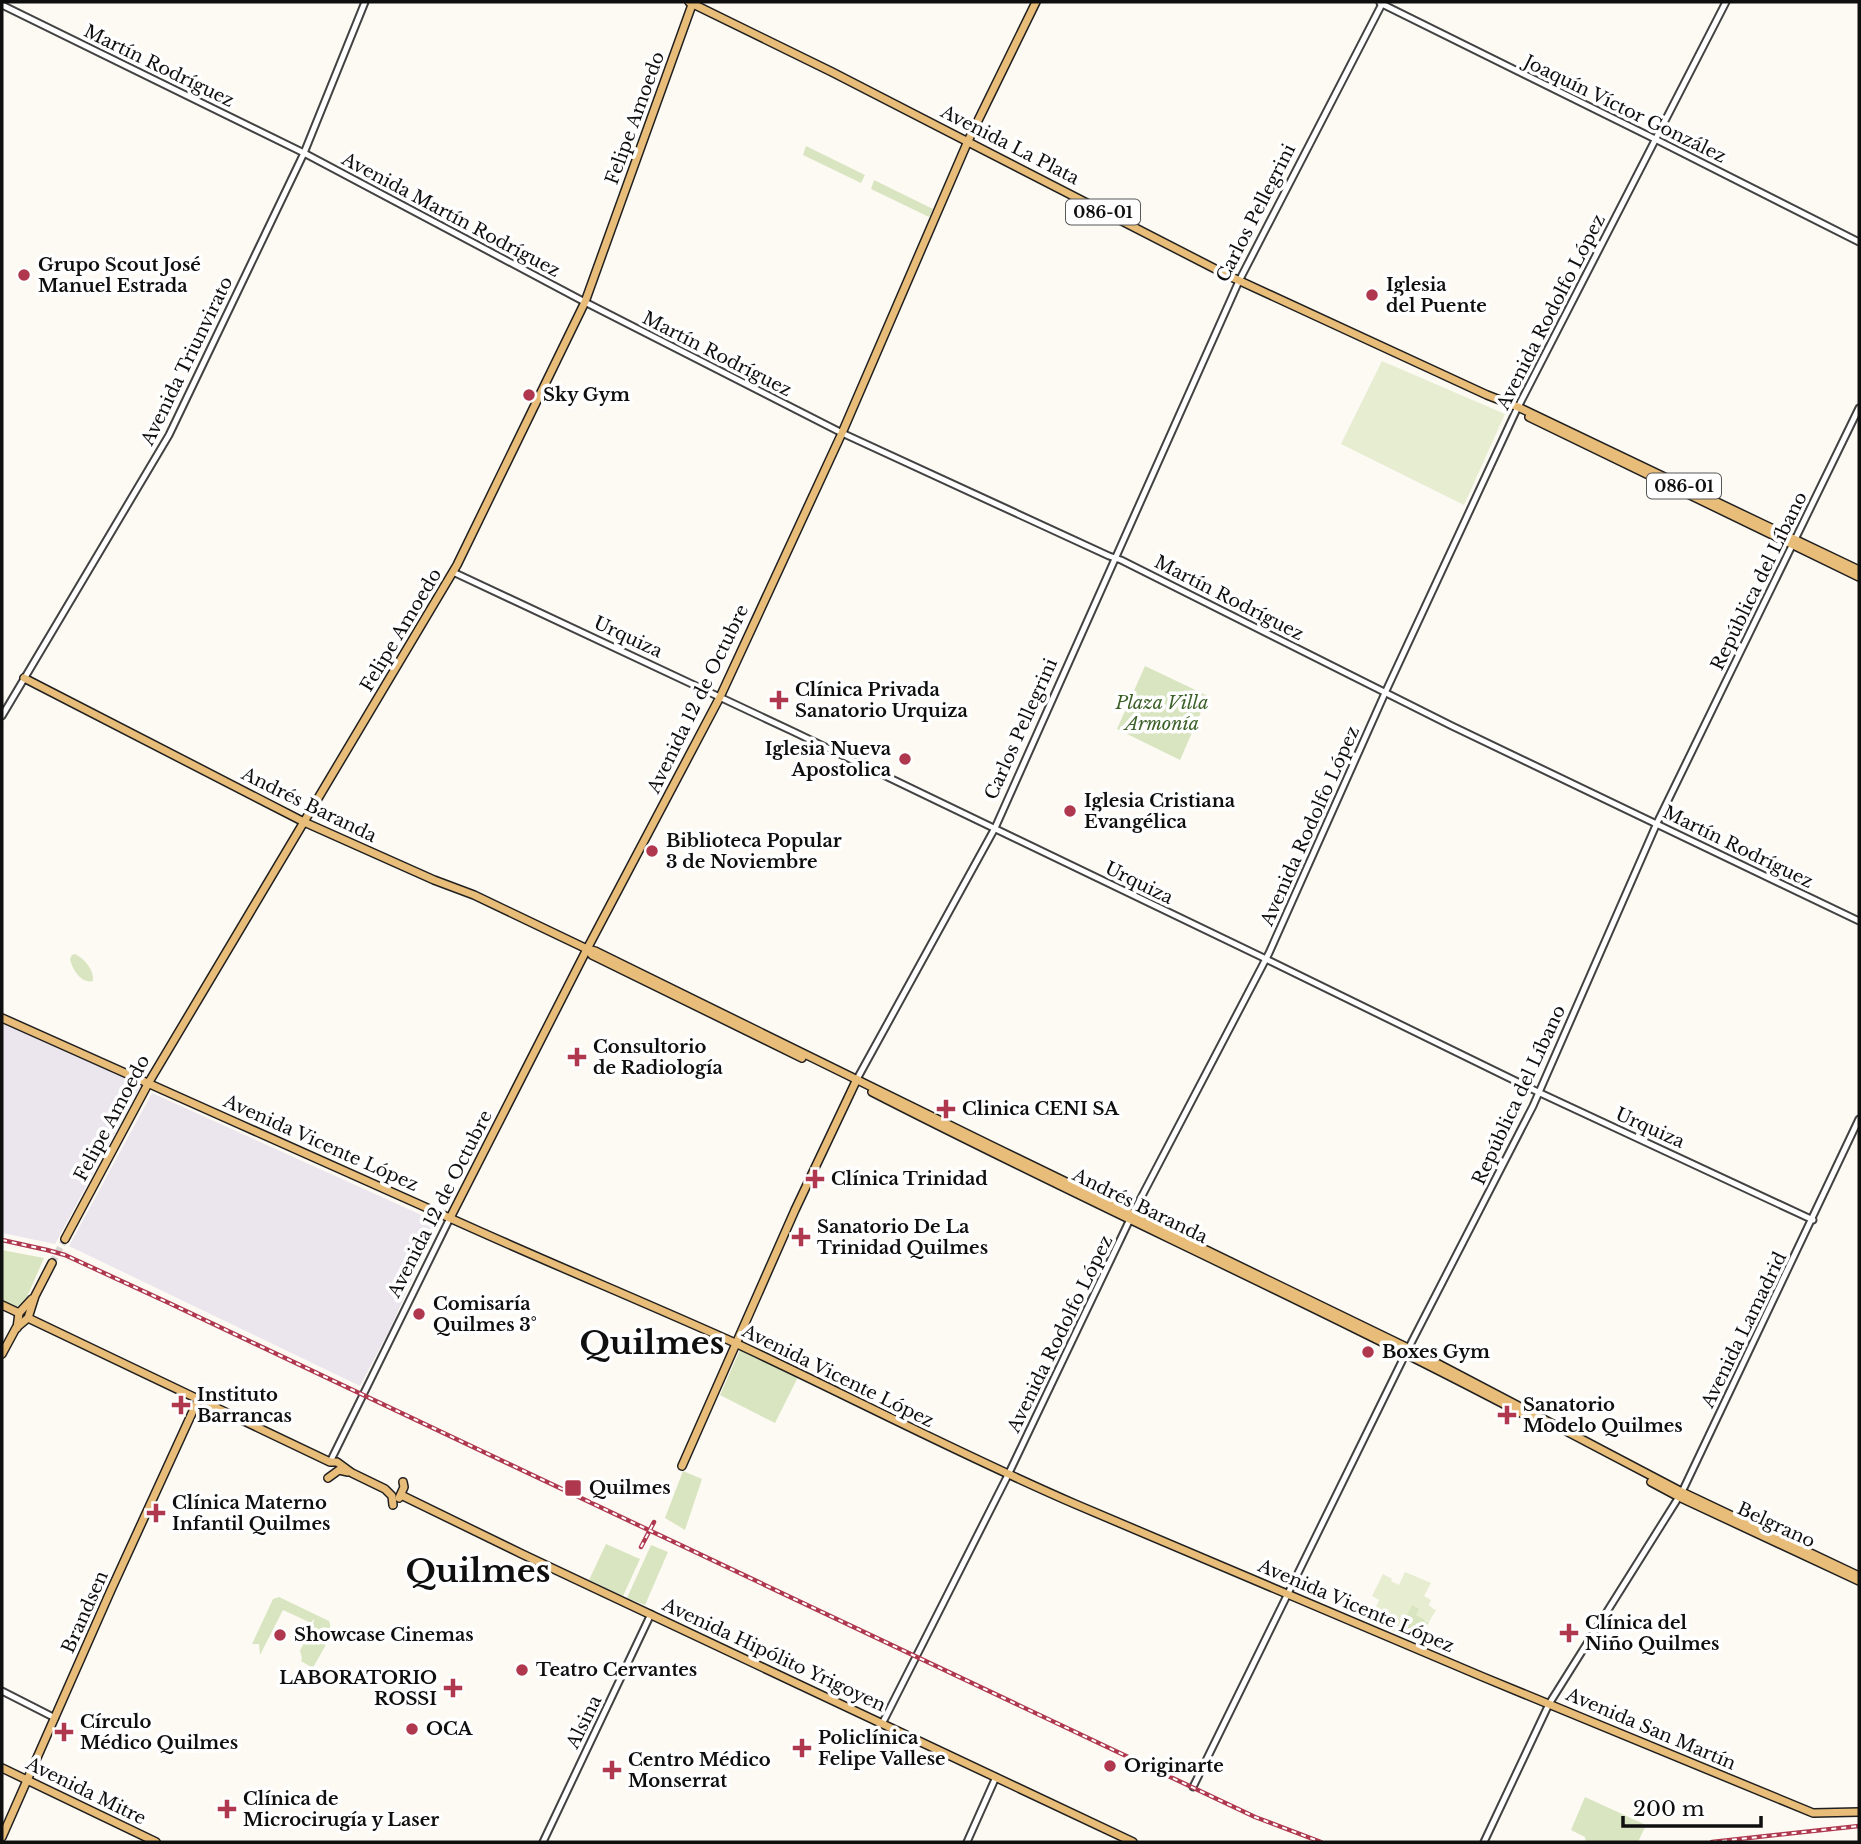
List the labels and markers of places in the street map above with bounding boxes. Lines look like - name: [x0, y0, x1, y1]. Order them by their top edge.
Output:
- place label: Grupo Scout José Manuel Estrada: [38, 254, 201, 297]
- marker: Grupo Scout José Manuel Estrada: [16, 267, 32, 283]
- place label: Iglesia del Puente: [1386, 274, 1487, 317]
- marker: Iglesia del Puente: [1364, 287, 1380, 303]
- place label: Sky Gym: [543, 384, 630, 406]
- marker: Sky Gym: [521, 387, 537, 403]
- place label: Clínica Privada Sanatorio Urquiza: [795, 679, 968, 722]
- marker: Clínica Privada Sanatorio Urquiza: [769, 690, 789, 710]
- place label: Iglesia Nueva Apostolica: [765, 738, 892, 781]
- marker: Iglesia Nueva Apostolica: [897, 751, 913, 767]
- place label: Iglesia Cristiana Evangélica: [1084, 790, 1236, 833]
- marker: Iglesia Cristiana Evangélica: [1062, 803, 1078, 819]
- place label: Biblioteca Popular 3 de Noviembre: [666, 830, 842, 873]
- marker: Biblioteca Popular 3 de Noviembre: [644, 843, 660, 859]
- place label: Consultorio de Radiología: [593, 1036, 723, 1079]
- marker: Consultorio de Radiología: [567, 1047, 587, 1067]
- place label: Clinica CENI SA: [962, 1098, 1120, 1120]
- marker: Clinica CENI SA: [936, 1099, 956, 1119]
- place label: Clínica Trinidad: [831, 1168, 988, 1190]
- marker: Clínica Trinidad: [805, 1169, 825, 1189]
- place label: Sanatorio De La Trinidad Quilmes: [817, 1216, 988, 1259]
- marker: Sanatorio De La Trinidad Quilmes: [791, 1227, 811, 1247]
- place label: Comisaría Quilmes 3°: [433, 1293, 537, 1336]
- marker: Comisaría Quilmes 3°: [411, 1306, 427, 1322]
- place label: Boxes Gym: [1382, 1341, 1490, 1363]
- marker: Boxes Gym: [1360, 1344, 1376, 1360]
- place label: Instituto Barrancas: [197, 1384, 292, 1427]
- place label: Sanatorio Modelo Quilmes: [1523, 1394, 1683, 1437]
- marker: Instituto Barrancas: [171, 1395, 191, 1415]
- marker: Sanatorio Modelo Quilmes: [1497, 1405, 1517, 1425]
- place label: Quilmes: [589, 1477, 671, 1499]
- marker: Quilmes: [563, 1478, 583, 1498]
- place label: Clínica Materno Infantil Quilmes: [172, 1492, 330, 1535]
- marker: Clínica Materno Infantil Quilmes: [146, 1503, 166, 1523]
- place label: Clínica del Niño Quilmes: [1585, 1612, 1719, 1655]
- marker: Clínica del Niño Quilmes: [1559, 1623, 1579, 1643]
- place label: Showcase Cinemas: [294, 1624, 474, 1646]
- marker: Showcase Cinemas: [272, 1627, 288, 1643]
- place label: Teatro Cervantes: [536, 1659, 697, 1681]
- marker: Teatro Cervantes: [514, 1662, 530, 1678]
- place label: LABORATORIO ROSSI: [279, 1667, 437, 1710]
- marker: LABORATORIO ROSSI: [443, 1678, 463, 1698]
- place label: Círculo Médico Quilmes: [80, 1711, 238, 1754]
- place label: OCA: [426, 1718, 474, 1740]
- marker: OCA: [404, 1721, 420, 1737]
- marker: Círculo Médico Quilmes: [54, 1722, 74, 1742]
- place label: Policlínica Felipe Vallese: [818, 1727, 946, 1770]
- marker: Policlínica Felipe Vallese: [792, 1738, 812, 1758]
- place label: Centro Médico Monserrat: [628, 1749, 771, 1792]
- place label: Originarte: [1124, 1755, 1224, 1777]
- marker: Originarte: [1102, 1758, 1118, 1774]
- marker: Centro Médico Monserrat: [602, 1760, 622, 1780]
- place label: Clínica de Microcirugía y Laser: [243, 1788, 439, 1831]
- marker: Clínica de Microcirugía y Laser: [217, 1799, 237, 1819]

